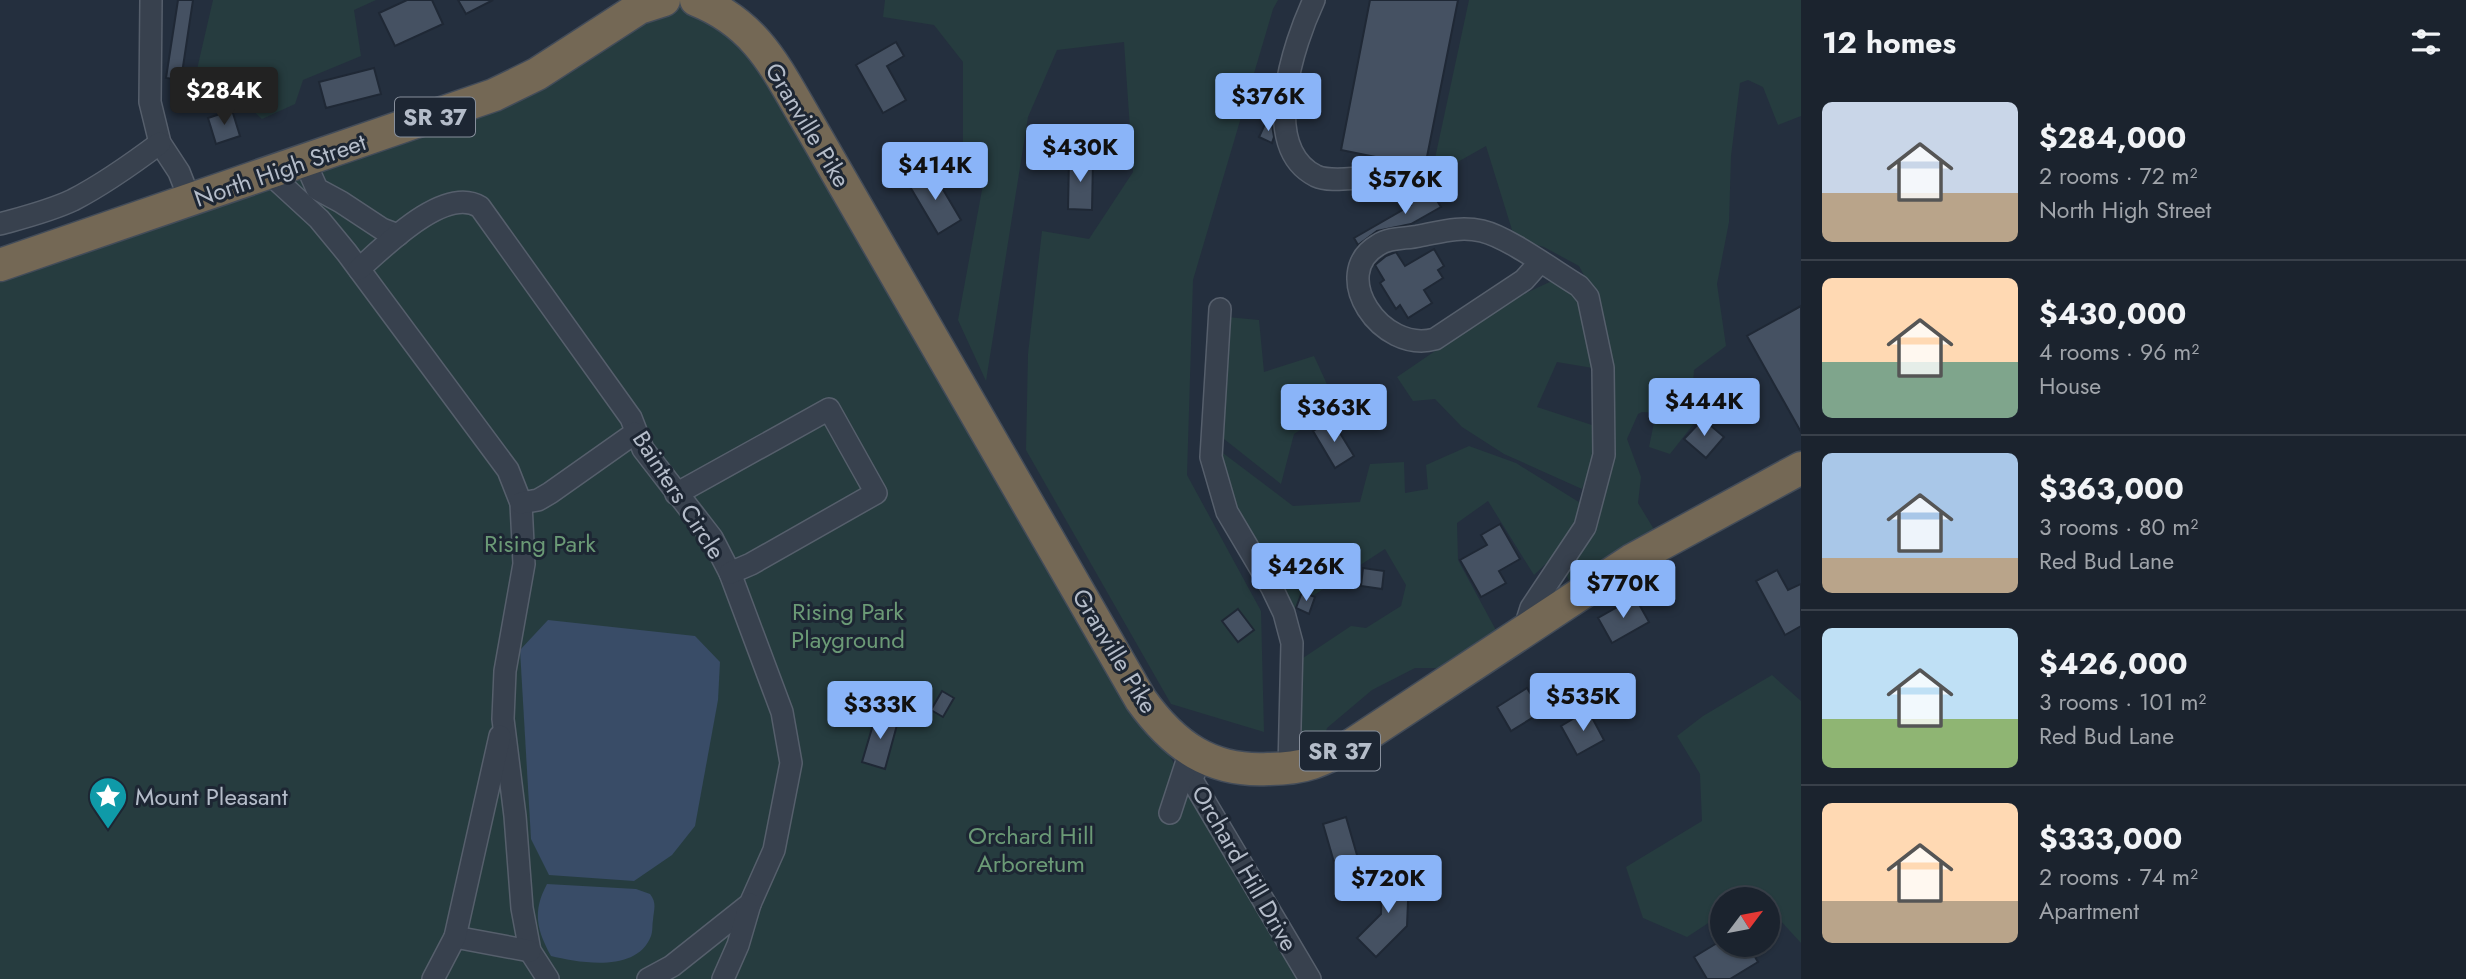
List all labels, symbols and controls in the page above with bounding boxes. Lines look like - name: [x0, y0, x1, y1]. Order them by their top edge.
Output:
- text: 12 homes: [1822, 21, 1956, 64]
- icon: filters: [2407, 23, 2445, 61]
- street label: Granville Pike: [757, 56, 859, 194]
- pin: $284K: [175, 68, 273, 127]
- text: $284K: [186, 73, 262, 107]
- pin: $376K: [1219, 74, 1317, 133]
- text: $376K: [1231, 79, 1305, 113]
- road number: SR 37: [395, 98, 475, 136]
- text: $284,000: [2039, 116, 2186, 159]
- street label: North High Street: [189, 124, 371, 216]
- pin: $430K: [1031, 124, 1129, 184]
- text: $430K: [1042, 130, 1118, 164]
- icon: home: [1878, 130, 1962, 214]
- pin: $414K: [886, 142, 984, 202]
- text: $414K: [898, 148, 972, 182]
- pin: $576K: [1356, 156, 1454, 216]
- text: 2 rooms · 72 m²: [2039, 159, 2198, 193]
- text: $576K: [1368, 162, 1442, 196]
- text: North High Street: [2039, 193, 2211, 227]
- text: $430,000: [2039, 292, 2186, 335]
- icon: home: [1878, 306, 1962, 390]
- text: 4 rooms · 96 m²: [2039, 335, 2199, 369]
- text: House: [2039, 369, 2101, 403]
- pin: $444K: [1655, 378, 1753, 438]
- pin: $363K: [1285, 384, 1383, 444]
- text: $444K: [1665, 384, 1743, 418]
- text: $363K: [1297, 390, 1371, 424]
- street label: Bainters Circle: [624, 424, 734, 566]
- text: $363,000: [2039, 467, 2184, 510]
- icon: home: [1878, 481, 1962, 565]
- text: 3 rooms · 80 m²: [2039, 510, 2198, 544]
- park label: Rising Park: [484, 526, 596, 561]
- pin: $426K: [1257, 544, 1355, 603]
- text: Red Bud Lane: [2039, 544, 2174, 578]
- text: $426K: [1268, 549, 1344, 583]
- pin: $770K: [1574, 560, 1672, 620]
- text: $770K: [1586, 566, 1660, 600]
- street label: Granville Pike: [1064, 582, 1166, 720]
- park label: Rising Park Playground: [791, 594, 905, 657]
- text: $426,000: [2039, 642, 2188, 685]
- icon: home: [1878, 656, 1962, 740]
- pin: $535K: [1534, 674, 1632, 733]
- text: $535K: [1546, 679, 1620, 713]
- pin: $333K: [831, 682, 929, 741]
- text: 3 rooms · 101 m²: [2039, 685, 2206, 719]
- text: $333K: [843, 687, 917, 721]
- text: Red Bud Lane: [2039, 719, 2174, 753]
- road number: SR 37: [1300, 732, 1380, 771]
- place icon: Mount Pleasant: [87, 775, 129, 830]
- street label: Orchard Hill Drive: [1183, 778, 1307, 958]
- place label: Mount Pleasant: [135, 779, 288, 814]
- text: $333,000: [2039, 817, 2182, 860]
- park label: Orchard Hill Arboretum: [968, 818, 1094, 881]
- icon: home: [1878, 831, 1962, 915]
- pin: $720K: [1339, 856, 1437, 915]
- text: 2 rooms · 74 m²: [2039, 860, 2198, 894]
- text: $720K: [1351, 861, 1425, 895]
- north arrow: [1710, 887, 1780, 957]
- map controls: [1710, 887, 1780, 957]
- text: Apartment: [2039, 894, 2139, 928]

